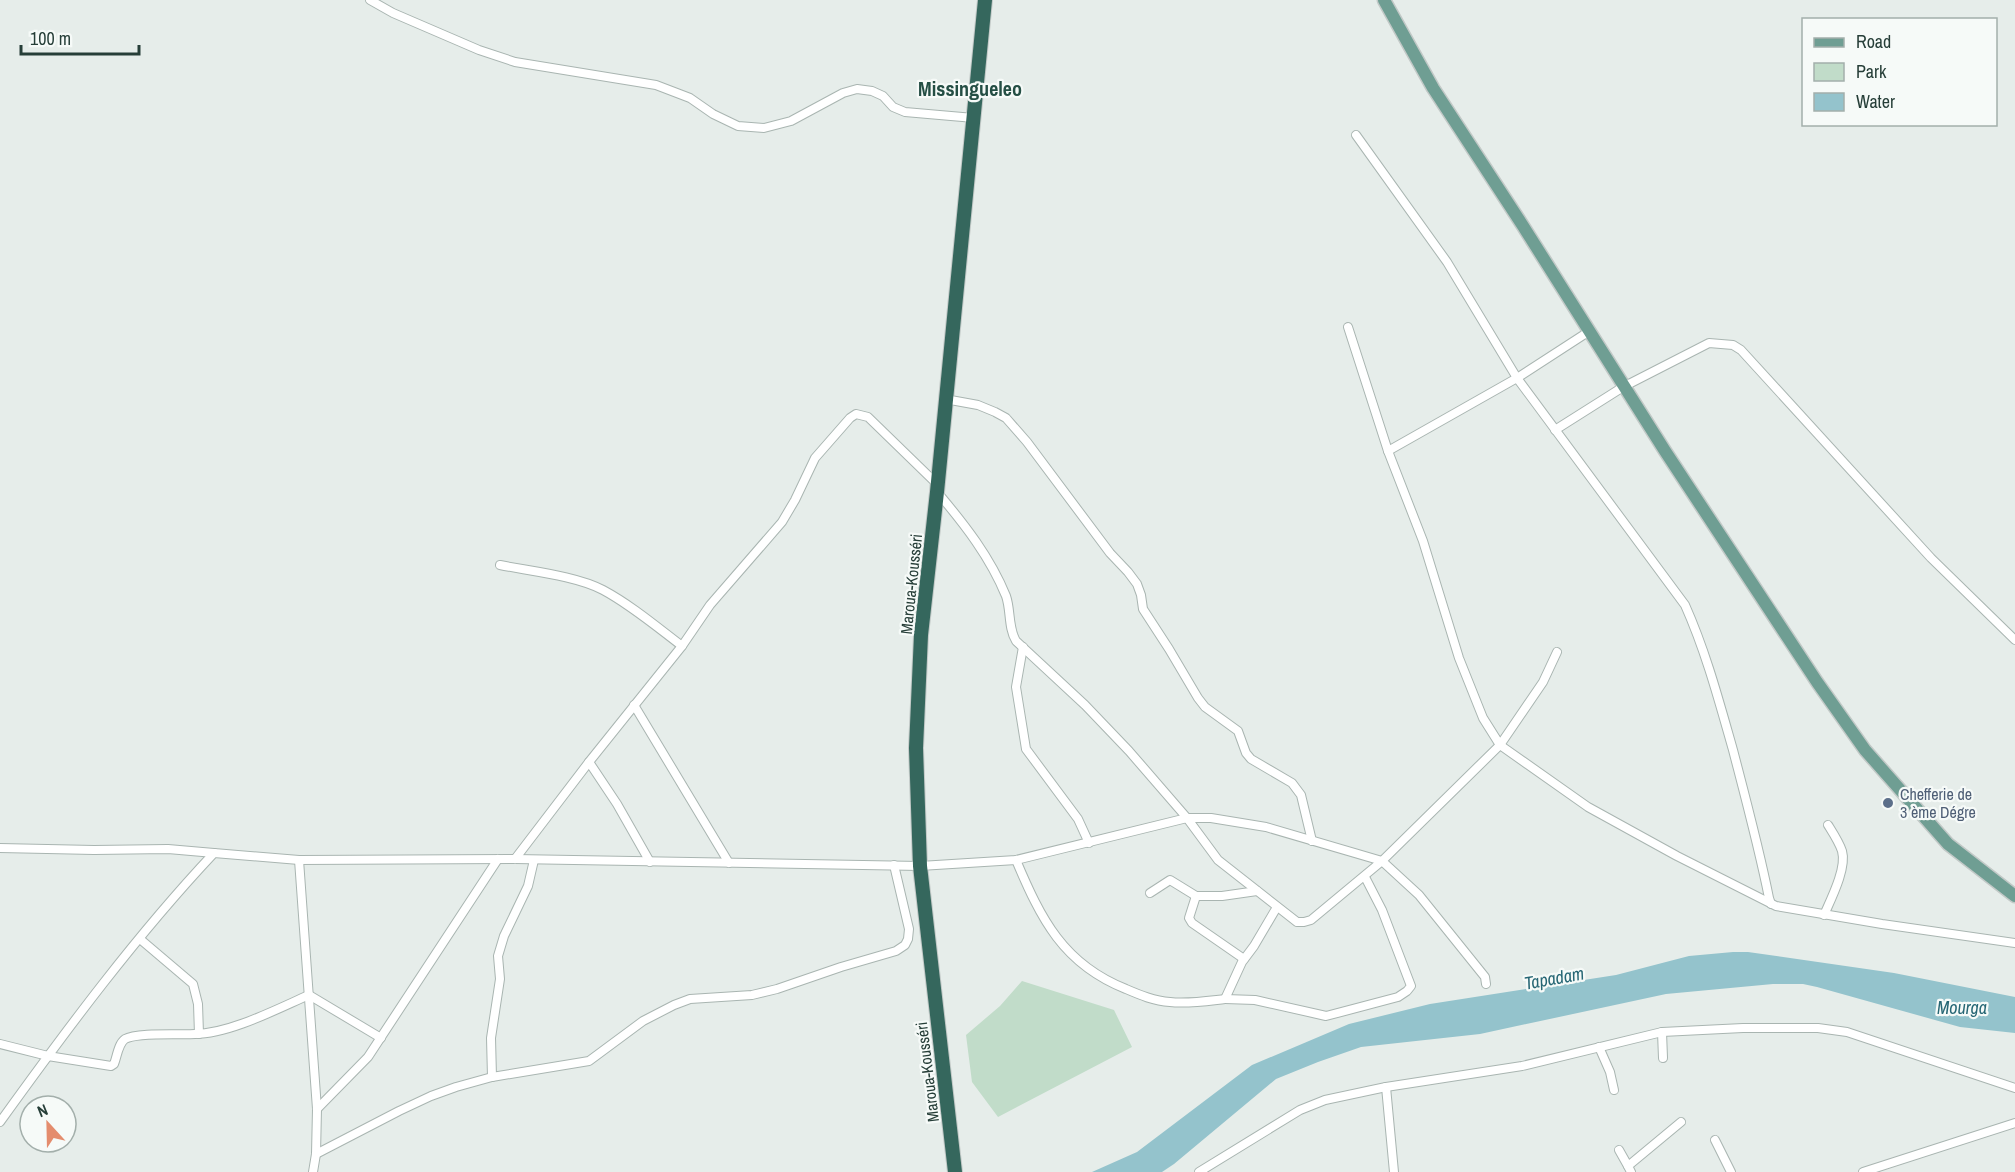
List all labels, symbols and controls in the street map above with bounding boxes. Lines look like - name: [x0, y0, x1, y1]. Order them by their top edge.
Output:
- scale bar: [21, 18, 140, 56]
- legend: [1802, 18, 1997, 126]
- text: 100 m: [30, 26, 71, 51]
- text: Road: [1856, 29, 1891, 54]
- text: Park: [1856, 59, 1887, 84]
- district label: Missingueleo: [918, 75, 1022, 102]
- text: Water: [1856, 89, 1895, 114]
- street label: Maroua-Kousséri: [895, 533, 927, 635]
- place label: Chefferie de 3 ème Dégre: [1900, 783, 1976, 823]
- marker: Chefferie de 3 ème Dégre: [1881, 796, 1895, 810]
- water label: Tapadam: [1522, 960, 1586, 996]
- water label: Mourga: [1937, 995, 1987, 1020]
- street label: Maroua-Kousséri: [910, 1021, 944, 1123]
- north arrow: [18, 1094, 78, 1154]
- text: N: [34, 1098, 51, 1122]

